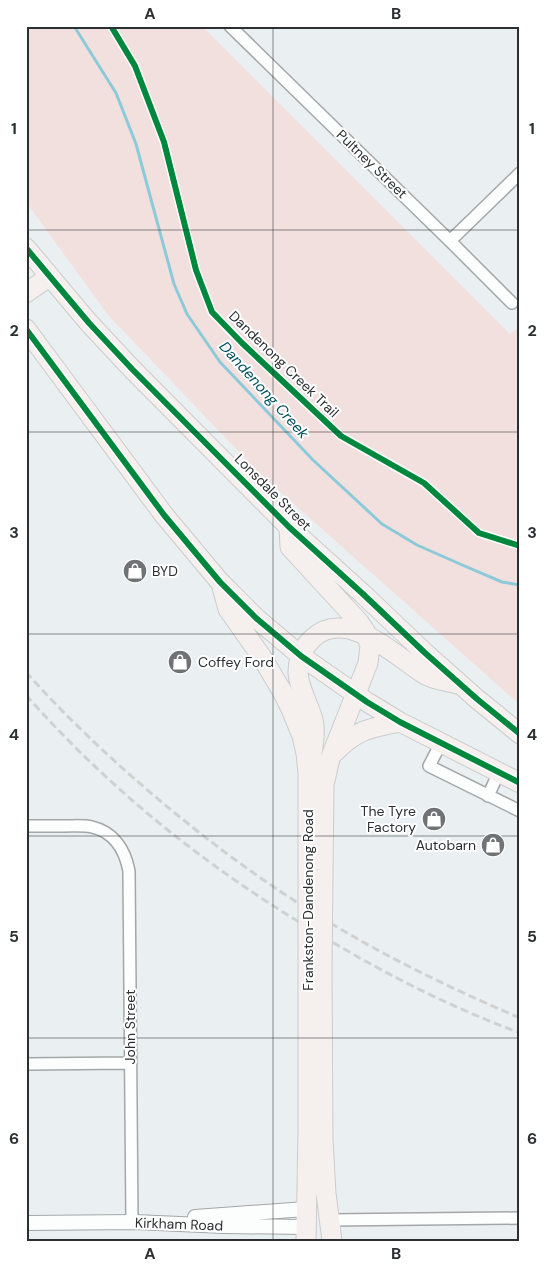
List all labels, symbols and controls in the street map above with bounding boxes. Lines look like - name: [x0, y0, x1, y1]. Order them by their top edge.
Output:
- text: A: [144, 3, 156, 24]
- text: B: [391, 3, 401, 24]
- text: 1: [11, 118, 17, 139]
- text: 1: [529, 118, 535, 139]
- street label: Pultney Street: [333, 126, 411, 202]
- street label: Dandenong Creek Trail: [226, 307, 342, 421]
- text: 2: [9, 320, 19, 341]
- text: 2: [527, 320, 537, 341]
- water label: Dandenong Creek: [216, 338, 312, 442]
- street label: Lonsdale Street: [231, 450, 315, 534]
- text: 3: [9, 522, 19, 543]
- text: 3: [527, 522, 537, 543]
- shop icon: BYD: [122, 558, 148, 584]
- place label: BYD: [152, 562, 178, 580]
- shop icon: Coffey Ford: [167, 649, 193, 675]
- place label: Coffey Ford: [198, 653, 274, 671]
- text: 4: [9, 724, 19, 745]
- text: 4: [527, 724, 537, 745]
- place label: The Tyre Factory: [361, 802, 416, 836]
- shop icon: The Tyre Factory: [421, 806, 447, 832]
- street label: Frankston-Dandenong Road: [299, 809, 317, 991]
- shop icon: Autobarn: [480, 832, 506, 858]
- place label: Autobarn: [416, 836, 476, 854]
- text: 5: [9, 926, 19, 947]
- text: 5: [527, 926, 537, 947]
- street label: John Street: [121, 990, 139, 1064]
- text: 6: [9, 1128, 19, 1149]
- text: 6: [527, 1128, 537, 1149]
- street label: Kirkham Road: [135, 1213, 223, 1235]
- text: A: [144, 1243, 156, 1264]
- text: B: [391, 1243, 401, 1264]

